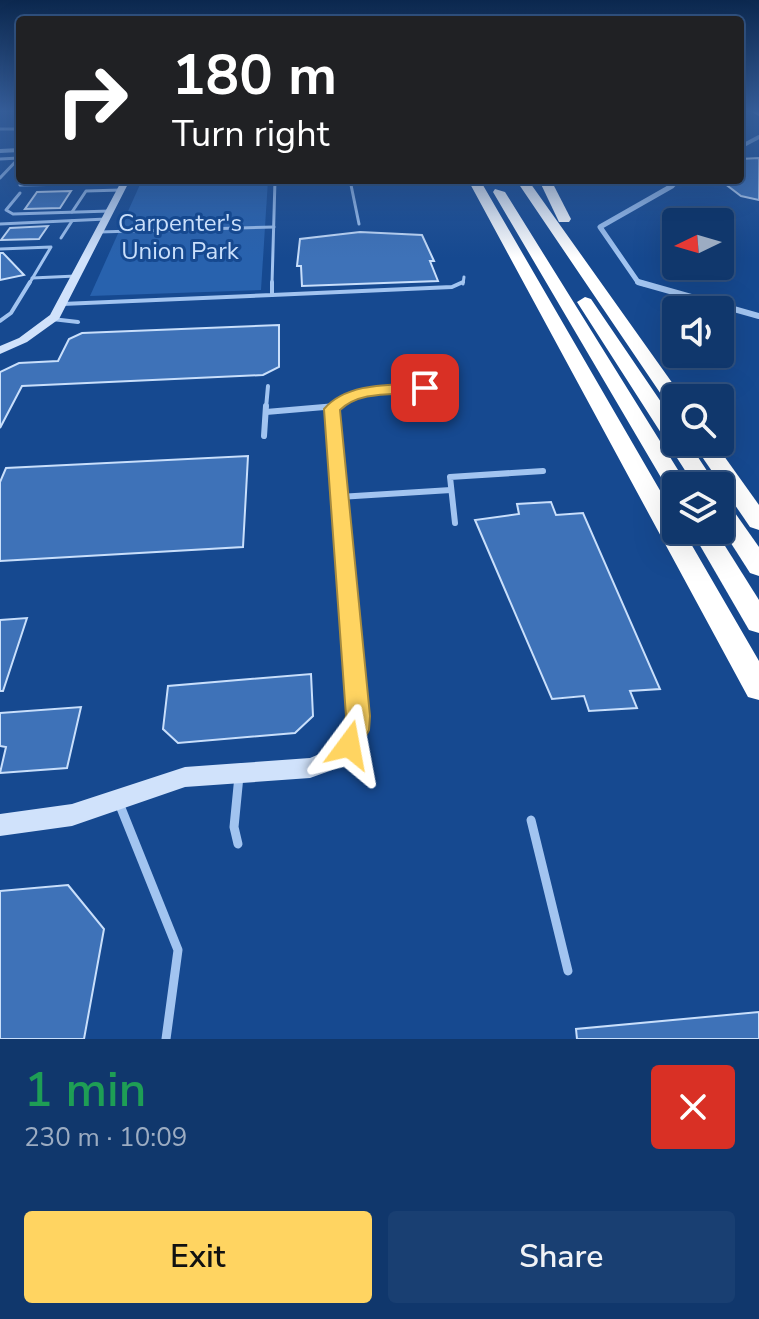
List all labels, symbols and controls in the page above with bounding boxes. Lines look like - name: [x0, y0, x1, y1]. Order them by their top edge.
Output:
- text: 180 m: [172, 37, 337, 114]
- icon: right: [40, 48, 144, 152]
- text: Turn right: [172, 110, 329, 159]
- park label: Carpenter's Union Park: [118, 207, 242, 267]
- north arrow: [662, 208, 734, 280]
- map controls: [662, 208, 734, 544]
- button: sound: [662, 296, 734, 368]
- pin: [391, 354, 459, 422]
- icon: arrive: [403, 366, 447, 410]
- button: search: [662, 384, 734, 456]
- button: layers: [662, 472, 734, 544]
- position arrow: [307, 703, 391, 787]
- text: 1 min: [24, 1057, 146, 1123]
- button: close: [651, 1065, 735, 1149]
- text: 230 m · 10:09: [24, 1120, 187, 1155]
- button: Exit: [24, 1211, 372, 1303]
- button: Share: [388, 1211, 735, 1303]

